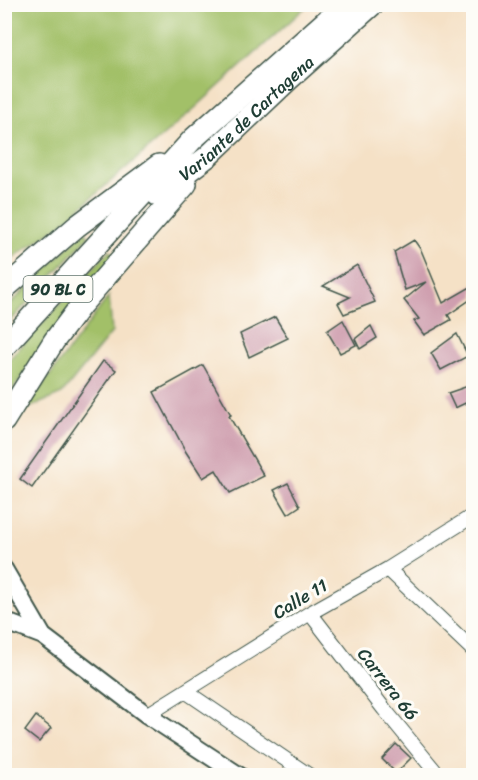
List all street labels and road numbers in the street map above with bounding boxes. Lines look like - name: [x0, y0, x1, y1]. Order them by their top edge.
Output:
- street label: Variante de Cartagena: [171, 47, 322, 189]
- road number: 90 BL C: [23, 276, 92, 302]
- street label: Calle 11: [266, 570, 334, 628]
- street label: Carrera 66: [349, 640, 427, 728]

